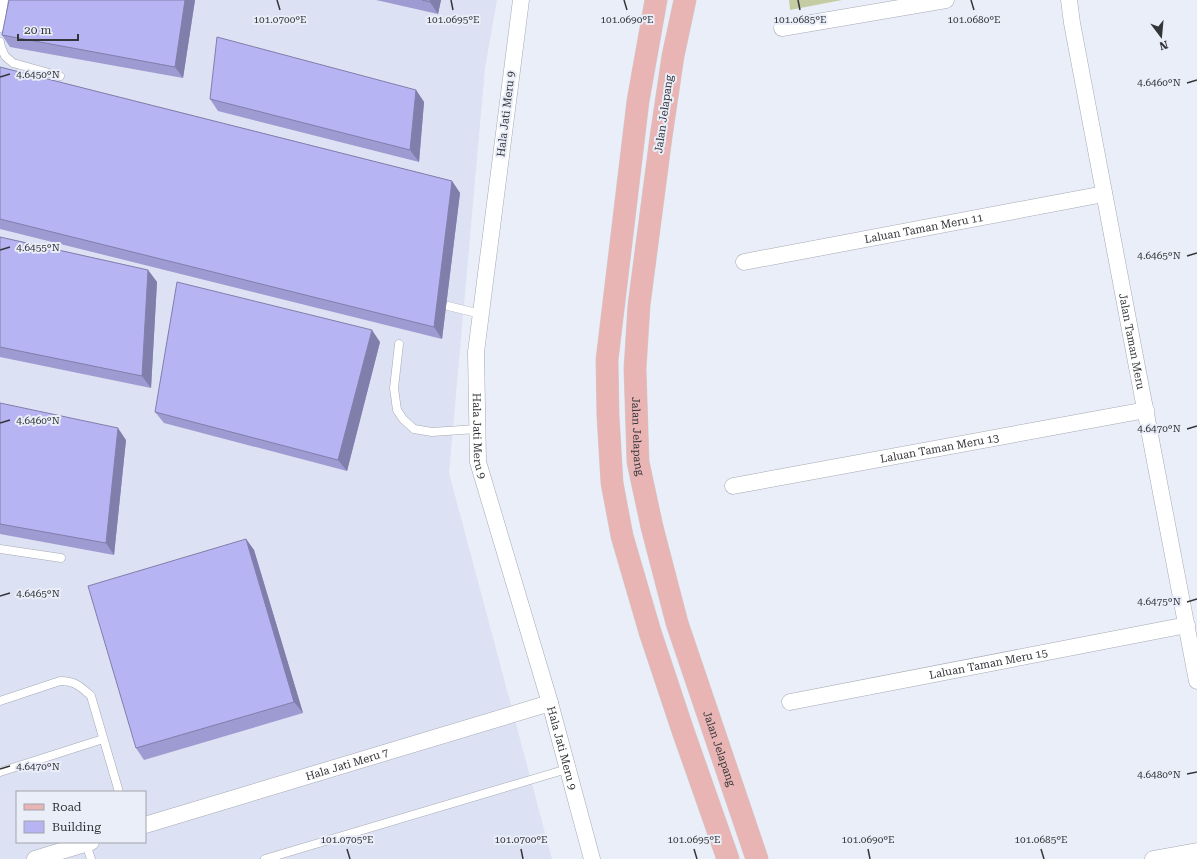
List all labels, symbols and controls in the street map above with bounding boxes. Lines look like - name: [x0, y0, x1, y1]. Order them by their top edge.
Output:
- text: 101.0700°E: [253, 14, 307, 25]
- text: 101.0695°E: [426, 14, 480, 25]
- text: 101.0690°E: [600, 14, 654, 25]
- text: 101.0685°E: [773, 14, 827, 25]
- text: 101.0680°E: [947, 14, 1001, 25]
- scale bar: [18, 16, 78, 42]
- north arrow: [1141, 16, 1181, 56]
- text: 20 m: [24, 23, 51, 37]
- text: N: [1157, 38, 1169, 53]
- text: 4.6450°N: [16, 69, 60, 80]
- street label: Hala Jati Meru 9: [494, 70, 518, 158]
- street label: Jalan Jelapang: [652, 73, 676, 154]
- text: 4.6460°N: [1137, 77, 1181, 88]
- street label: Laluan Taman Meru 11: [863, 210, 984, 246]
- text: 4.6455°N: [16, 242, 60, 253]
- text: 4.6465°N: [1137, 250, 1181, 261]
- street label: Jalan Taman Meru: [1116, 292, 1148, 390]
- street label: Hala Jati Meru 9: [470, 393, 489, 480]
- street label: Jalan Jelapang: [629, 397, 647, 478]
- text: 4.6460°N: [16, 415, 60, 426]
- text: 4.6470°N: [1137, 423, 1181, 434]
- street label: Laluan Taman Meru 13: [879, 431, 1000, 465]
- text: 4.6465°N: [16, 588, 60, 599]
- text: 4.6475°N: [1137, 596, 1181, 607]
- street label: Laluan Taman Meru 15: [928, 646, 1049, 681]
- street label: Hala Jati Meru 9: [545, 705, 580, 791]
- street label: Jalan Jelapang: [701, 709, 739, 789]
- street label: Hala Jati Meru 7: [304, 745, 390, 783]
- text: 4.6470°N: [16, 761, 60, 772]
- text: 4.6480°N: [1137, 769, 1181, 780]
- legend: [16, 791, 146, 843]
- text: Road: [52, 800, 82, 814]
- text: Building: [52, 820, 101, 834]
- text: 101.0705°E: [320, 834, 374, 845]
- text: 101.0700°E: [494, 834, 548, 845]
- text: 101.0695°E: [667, 834, 721, 845]
- text: 101.0690°E: [841, 834, 895, 845]
- text: 101.0685°E: [1014, 834, 1068, 845]

